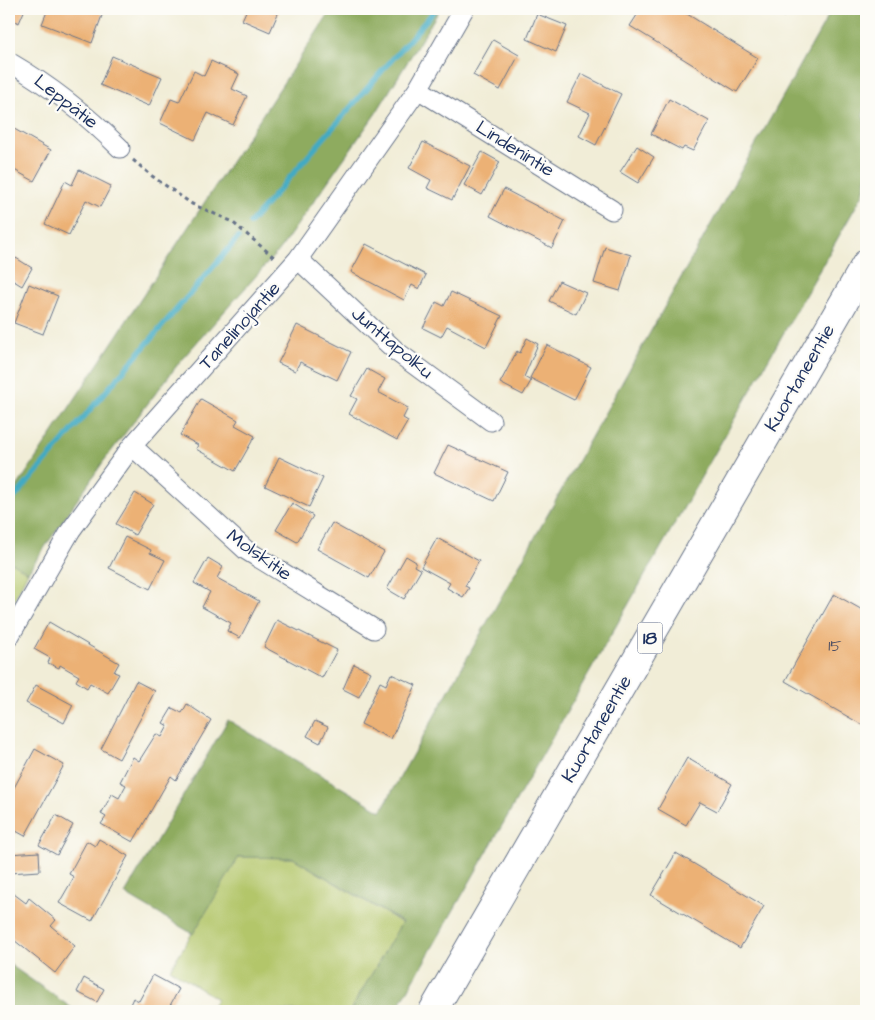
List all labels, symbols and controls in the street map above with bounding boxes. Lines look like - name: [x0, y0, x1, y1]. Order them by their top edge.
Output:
- street label: Leppätie: [28, 68, 104, 136]
- street label: Lindenintie: [470, 114, 560, 184]
- street label: Tanelinojantie: [193, 276, 287, 376]
- street label: Junttapolku: [345, 301, 439, 386]
- street label: Kuortaneentie: [758, 319, 842, 437]
- street label: Molskitie: [221, 523, 297, 587]
- road number: 18: [638, 622, 662, 654]
- house number: 15: [828, 635, 842, 657]
- street label: Kuortaneentie: [555, 670, 639, 788]

